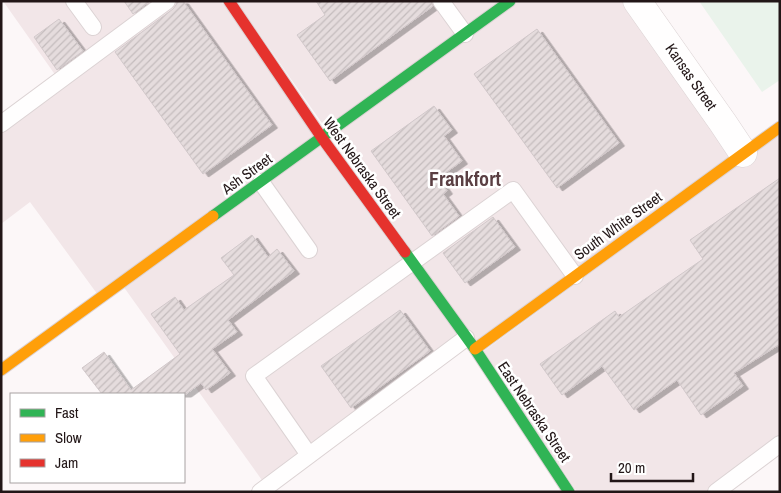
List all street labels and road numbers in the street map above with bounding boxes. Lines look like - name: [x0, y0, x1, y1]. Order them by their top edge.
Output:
- street label: Kansas Street: [661, 39, 723, 115]
- street label: West Nebraska Street: [319, 113, 407, 223]
- street label: Ash Street: [216, 148, 277, 200]
- street label: South White Street: [569, 186, 666, 265]
- street label: East Nebraska Street: [493, 357, 576, 467]

